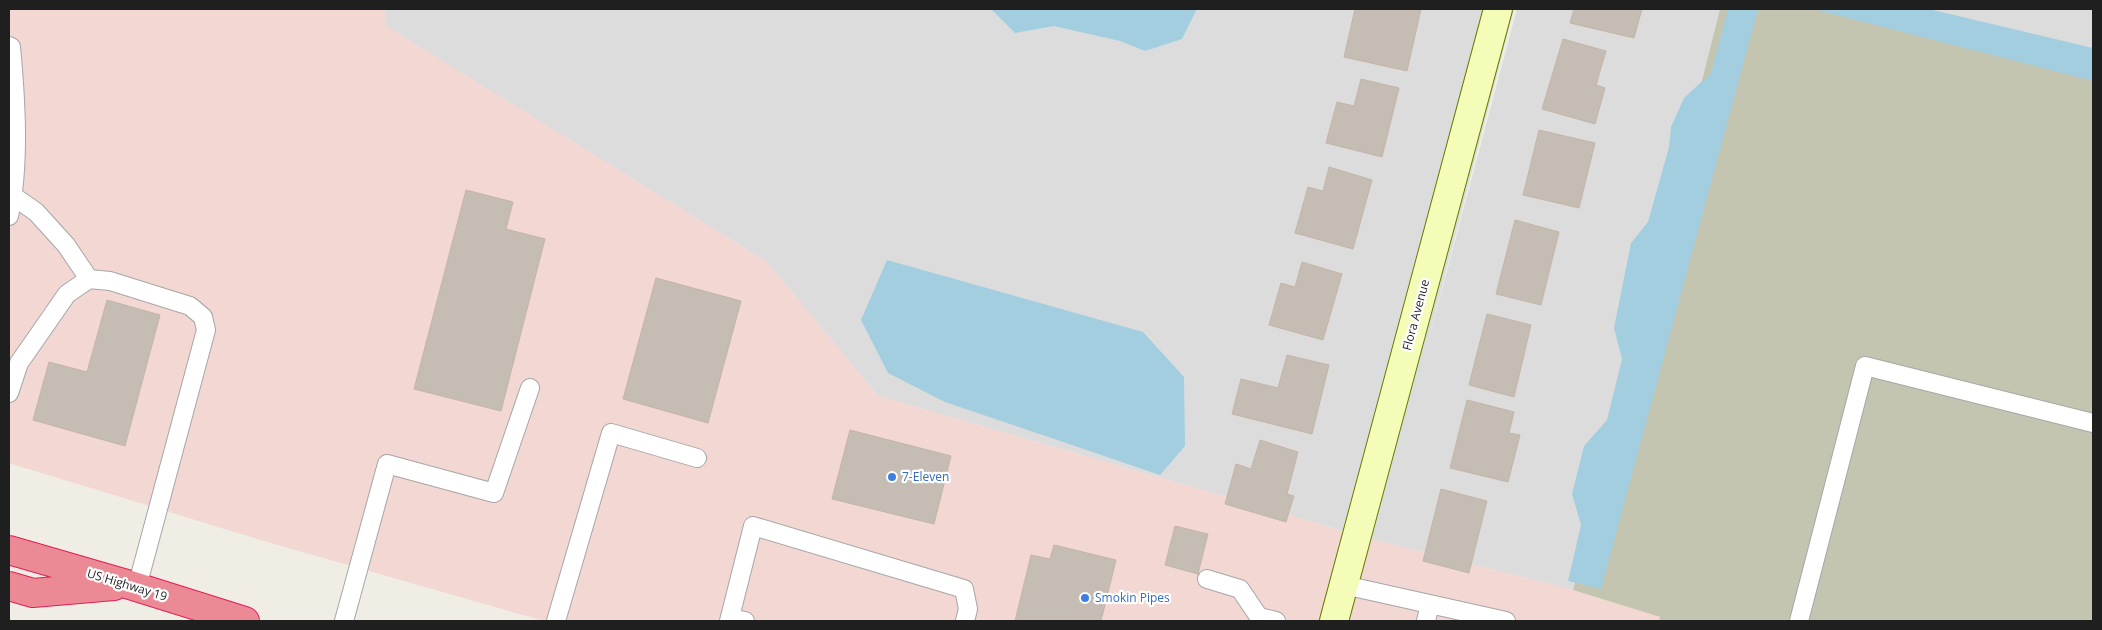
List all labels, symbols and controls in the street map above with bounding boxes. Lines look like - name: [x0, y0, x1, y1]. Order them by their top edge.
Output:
- street label: Flora Avenue: [1398, 277, 1433, 352]
- place label: 7-Eleven: [902, 468, 949, 485]
- marker: 7-Eleven: [886, 471, 898, 483]
- street label: US Highway 19: [85, 564, 169, 605]
- place label: Smokin Pipes: [1095, 589, 1170, 606]
- marker: Smokin Pipes: [1079, 592, 1091, 604]

